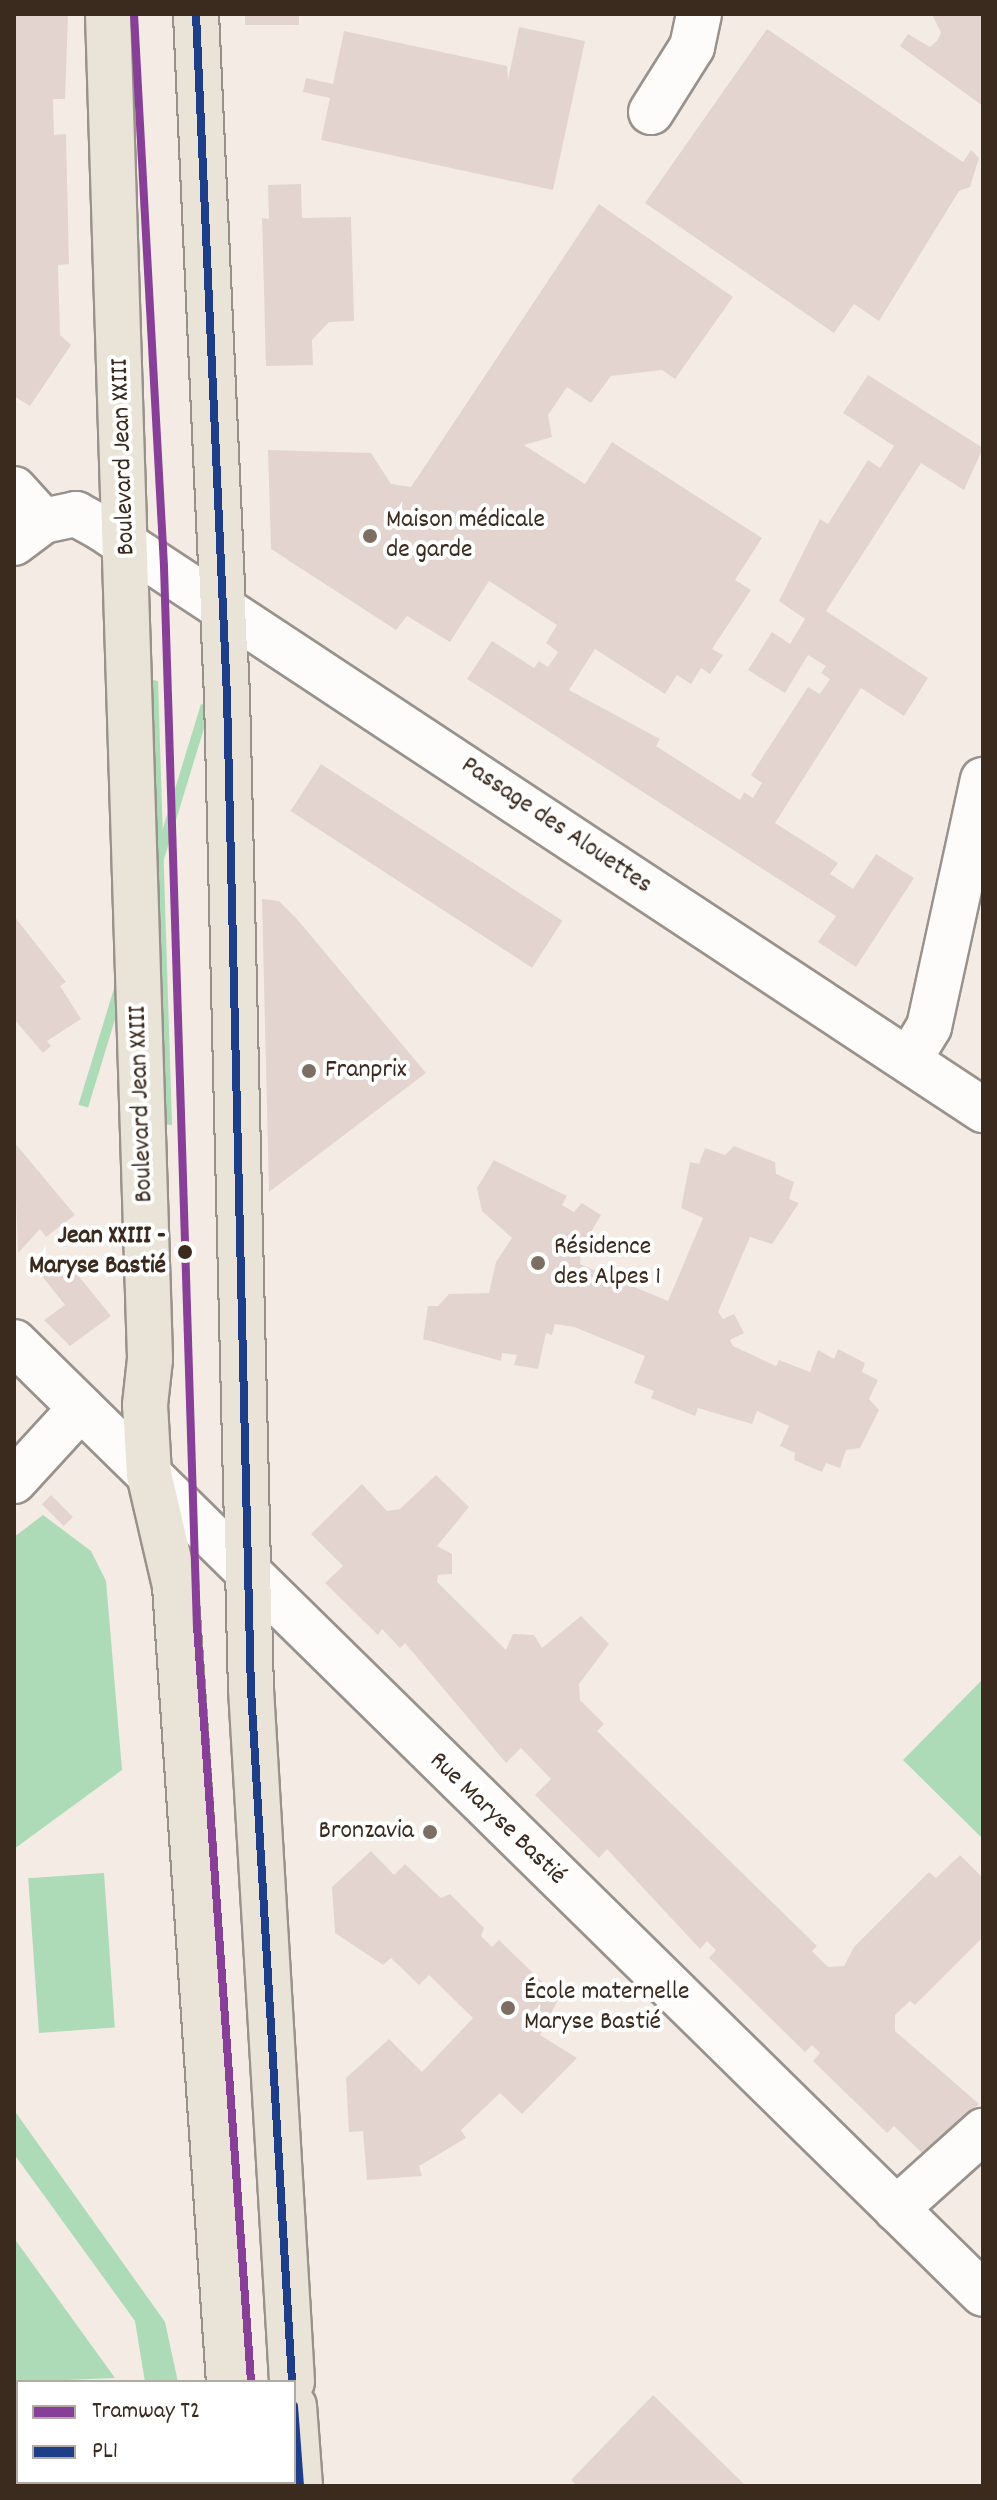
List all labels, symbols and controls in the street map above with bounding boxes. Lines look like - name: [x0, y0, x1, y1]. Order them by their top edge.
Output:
- street label: Boulevard Jean XXIII: [105, 358, 143, 556]
- place label: Maison médicale de garde: [386, 505, 545, 566]
- marker: Maison médicale de garde: [361, 527, 379, 545]
- street label: Passage des Alouettes: [455, 751, 657, 901]
- street label: Boulevard Jean XXIII: [123, 1005, 161, 1203]
- place label: Franprix: [325, 1055, 406, 1087]
- marker: Franprix: [300, 1062, 318, 1080]
- place label: Jean XXIII - Maryse Bastié: [29, 1221, 166, 1282]
- place label: Résidence des Alpes 1: [554, 1232, 661, 1294]
- marker: Jean XXIII - Maryse Bastié: [173, 1240, 197, 1264]
- marker: Résidence des Alpes 1: [529, 1254, 547, 1272]
- street label: Rue Maryse Bastié: [422, 1746, 572, 1892]
- place label: Bronzavia: [319, 1816, 414, 1848]
- marker: Bronzavia: [421, 1823, 439, 1841]
- place label: École maternelle Maryse Bastié: [524, 1977, 689, 2038]
- marker: École maternelle Maryse Bastié: [499, 1999, 517, 2017]
- legend: [16, 2380, 296, 2484]
- text: Tramway T2: [92, 2395, 200, 2429]
- text: PL1: [92, 2435, 118, 2469]

